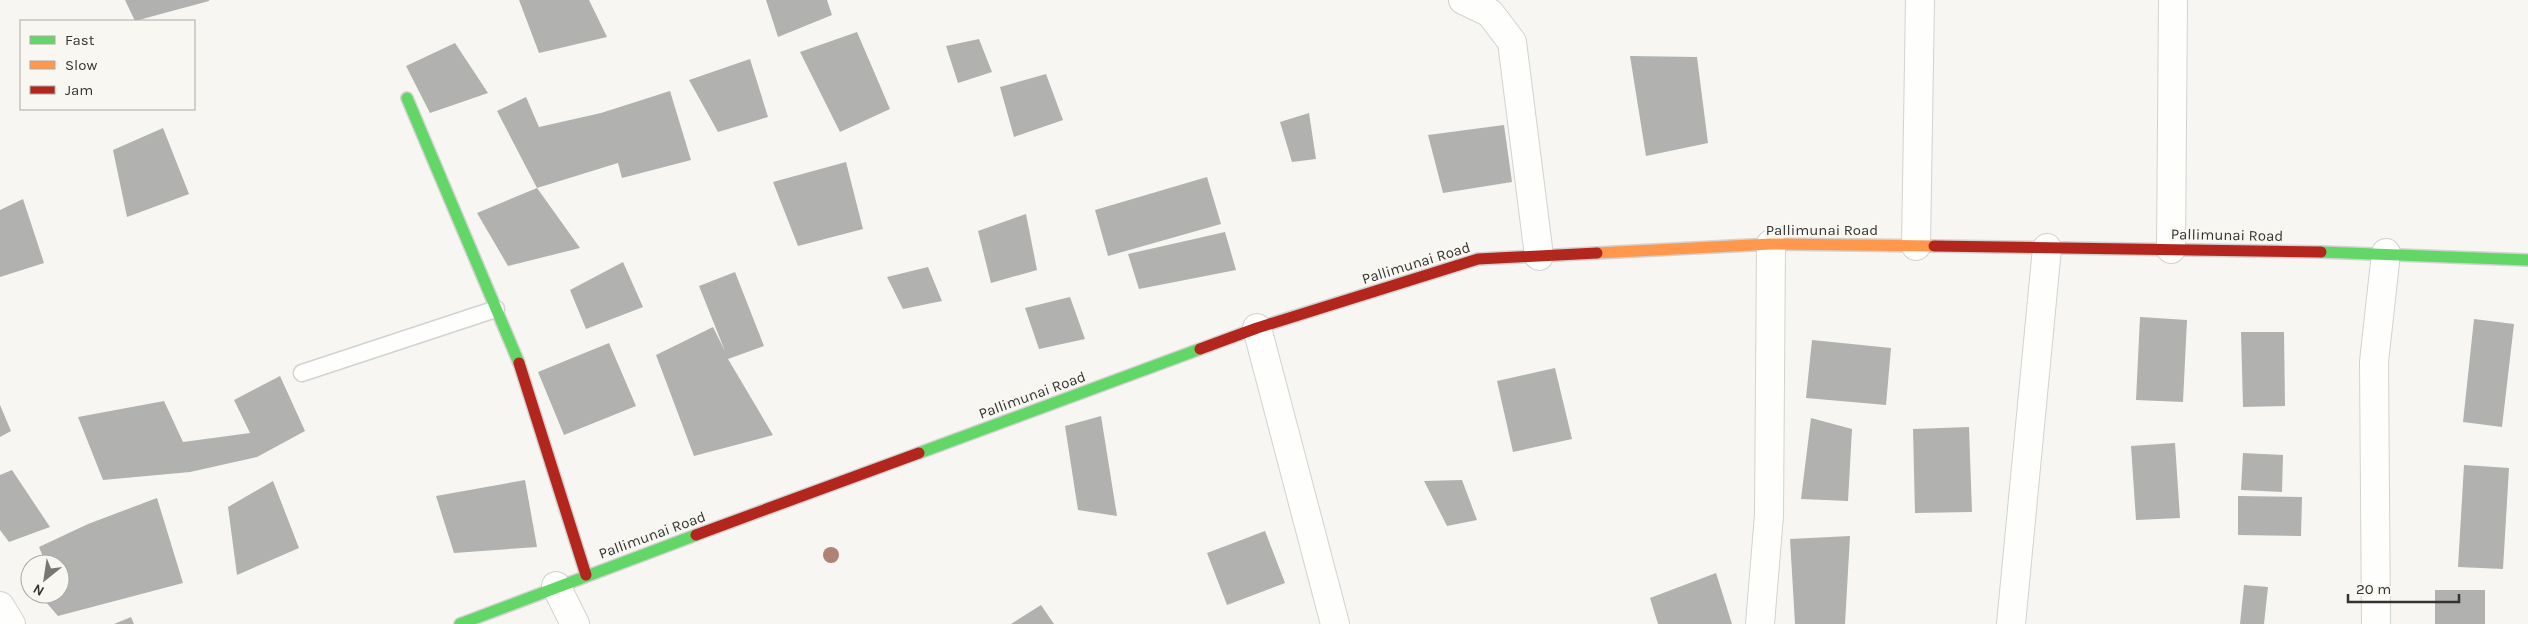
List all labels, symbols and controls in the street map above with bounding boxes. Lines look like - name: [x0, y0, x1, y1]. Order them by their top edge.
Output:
- legend: [20, 20, 195, 110]
- text: Fast: [65, 31, 95, 49]
- text: Slow: [65, 56, 97, 74]
- text: Jam: [65, 81, 93, 99]
- street label: Pallimunai Road: [1766, 221, 1878, 239]
- street label: Pallimunai Road: [2171, 225, 2283, 245]
- street label: Pallimunai Road: [1360, 238, 1472, 288]
- street label: Pallimunai Road: [976, 367, 1088, 423]
- street label: Pallimunai Road: [596, 507, 708, 563]
- north arrow: [20, 554, 70, 604]
- scale bar: [2348, 572, 2459, 604]
- text: N: [30, 580, 47, 600]
- text: 20 m: [2356, 580, 2391, 598]

